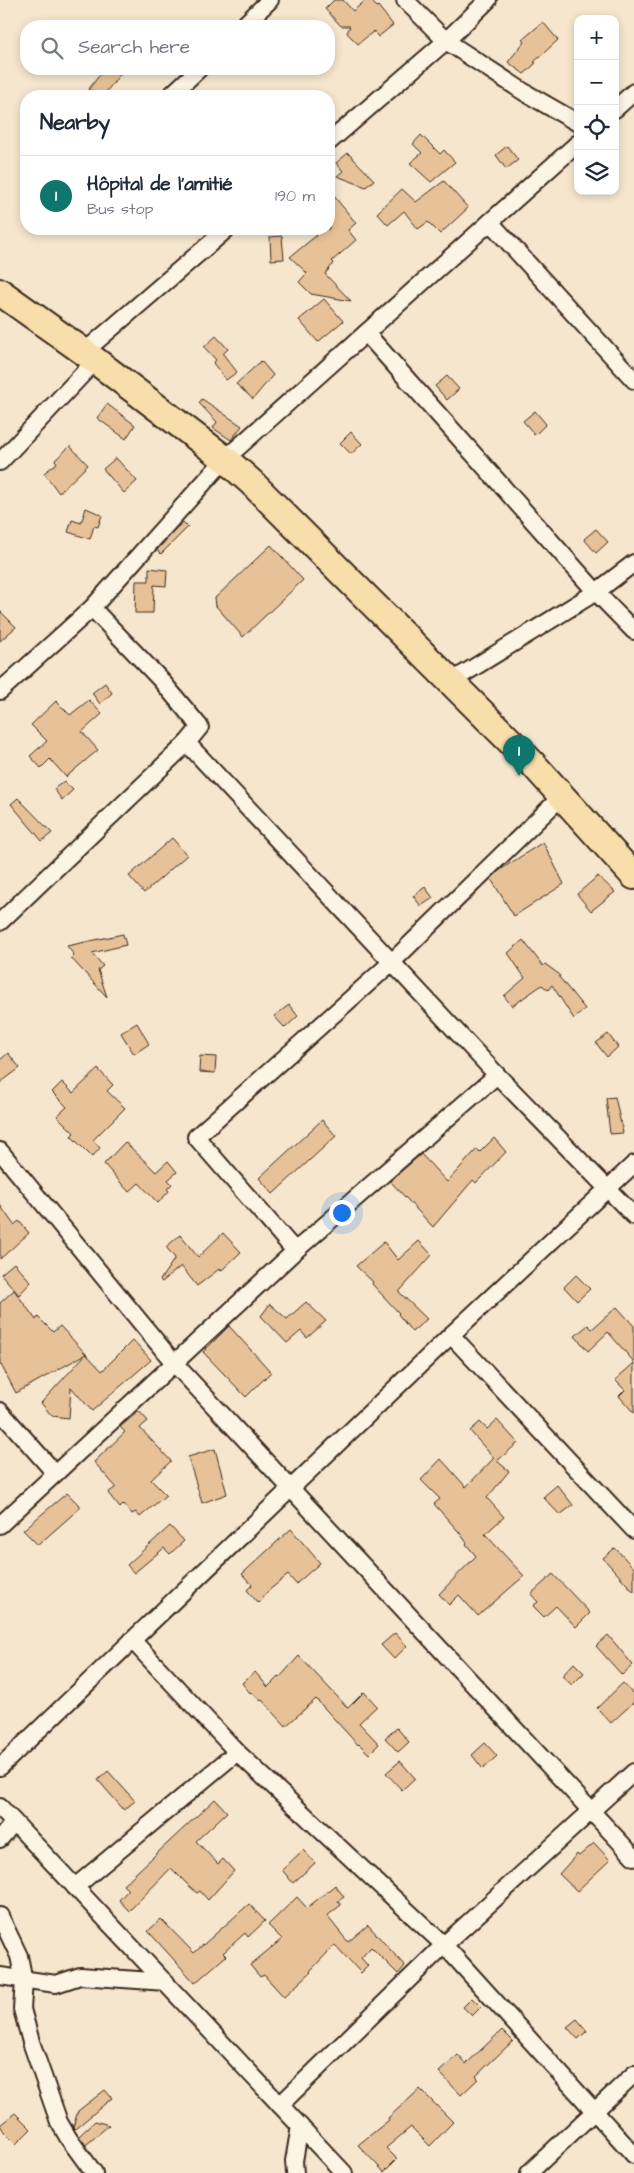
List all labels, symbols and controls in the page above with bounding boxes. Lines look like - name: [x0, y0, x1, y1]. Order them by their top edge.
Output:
- map controls: [574, 15, 619, 195]
- button: +: [574, 15, 619, 60]
- search box: [20, 20, 335, 75]
- icon: search: [38, 34, 66, 62]
- text: Search here: [78, 34, 190, 61]
- button: −: [574, 60, 619, 105]
- button: locate: [574, 105, 619, 150]
- text: Nearby: [40, 108, 110, 137]
- button: layers: [574, 150, 619, 195]
- text: Hôpital de l'amitié: [87, 171, 232, 198]
- text: 1: [55, 185, 57, 207]
- text: 190 m: [275, 185, 315, 207]
- text: Bus stop: [87, 198, 153, 220]
- pin: 1: [503, 735, 535, 776]
- your location: [329, 1200, 355, 1226]

